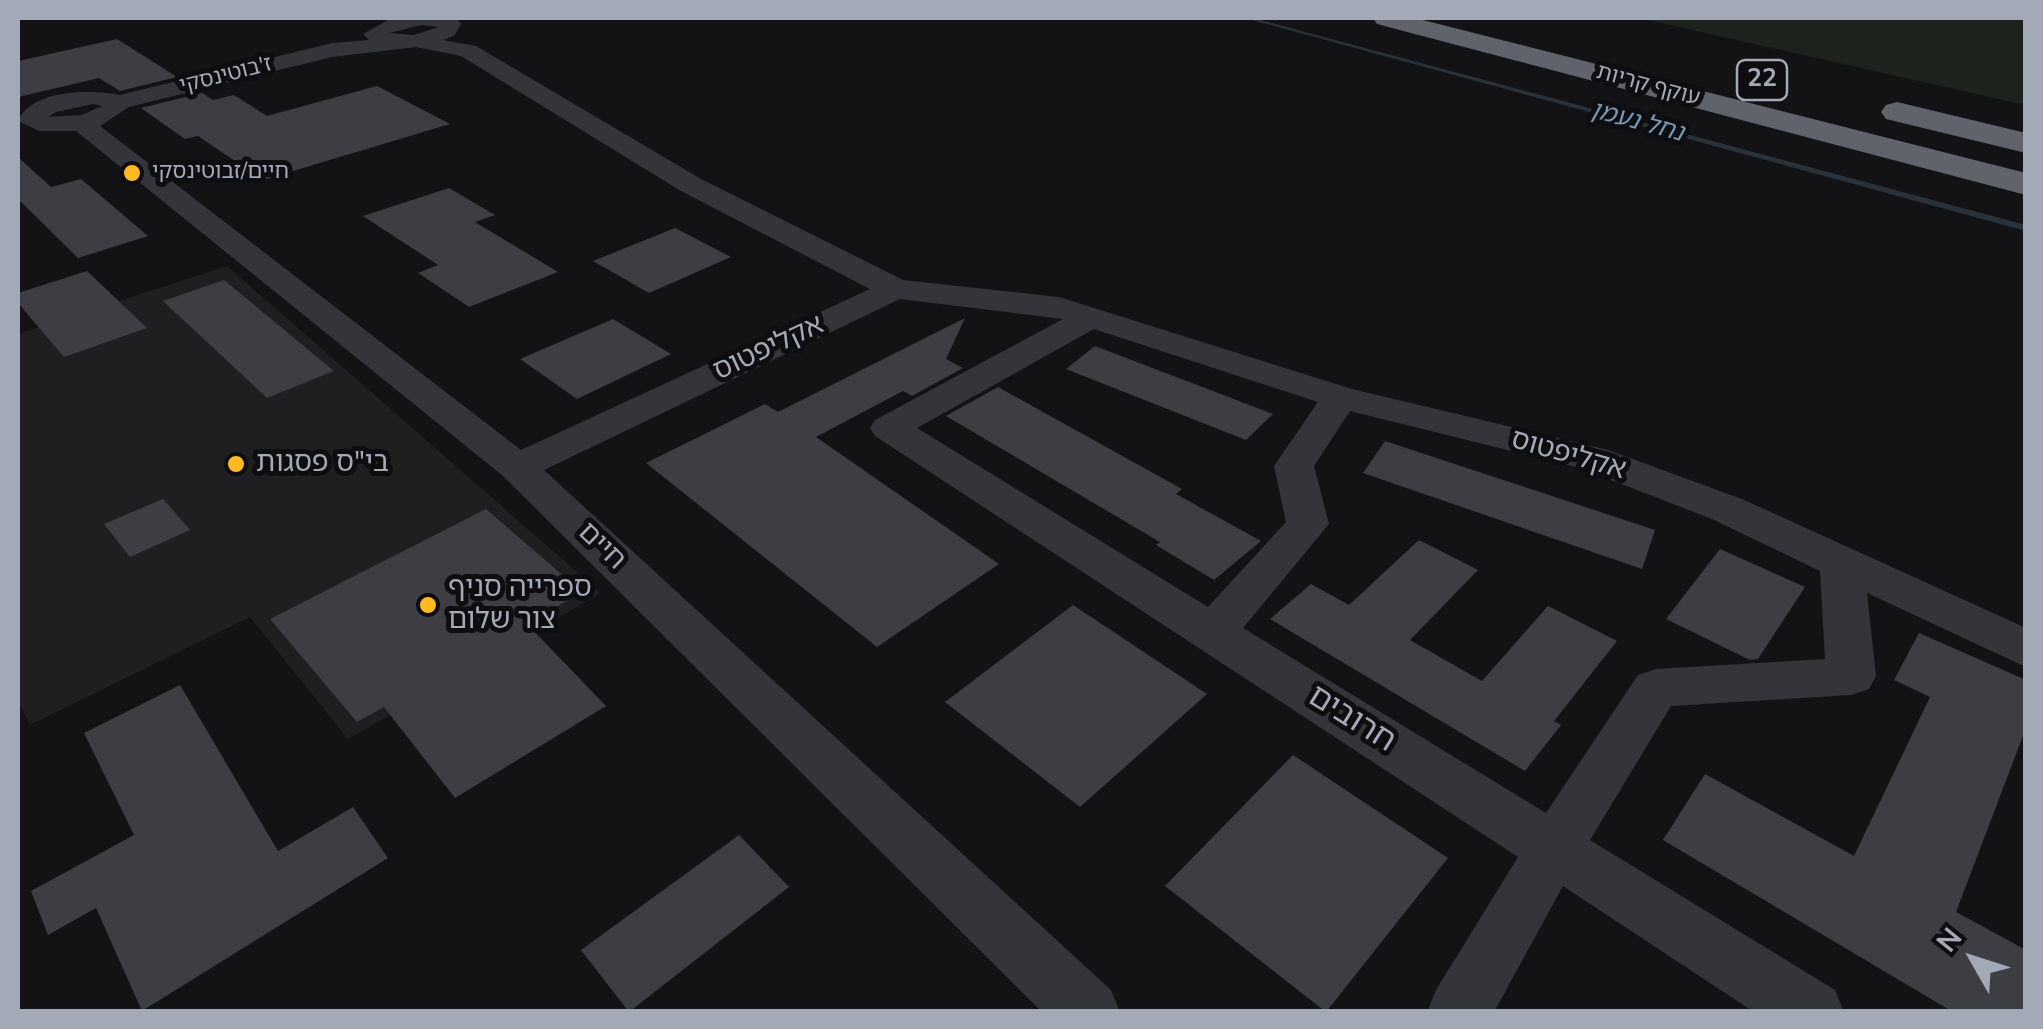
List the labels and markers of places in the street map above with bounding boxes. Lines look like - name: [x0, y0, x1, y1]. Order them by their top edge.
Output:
- place label: חיים/זבוטינסקי: [152, 160, 289, 186]
- marker: חיים/זבוטינסקי: [121, 162, 143, 184]
- place label: בי"ס פסגות: [256, 447, 389, 481]
- marker: בי"ס פסגות: [225, 453, 247, 475]
- place label: ספרייה סניף צור שלום: [448, 572, 592, 638]
- marker: ספרייה סניף צור שלום: [417, 594, 439, 616]

